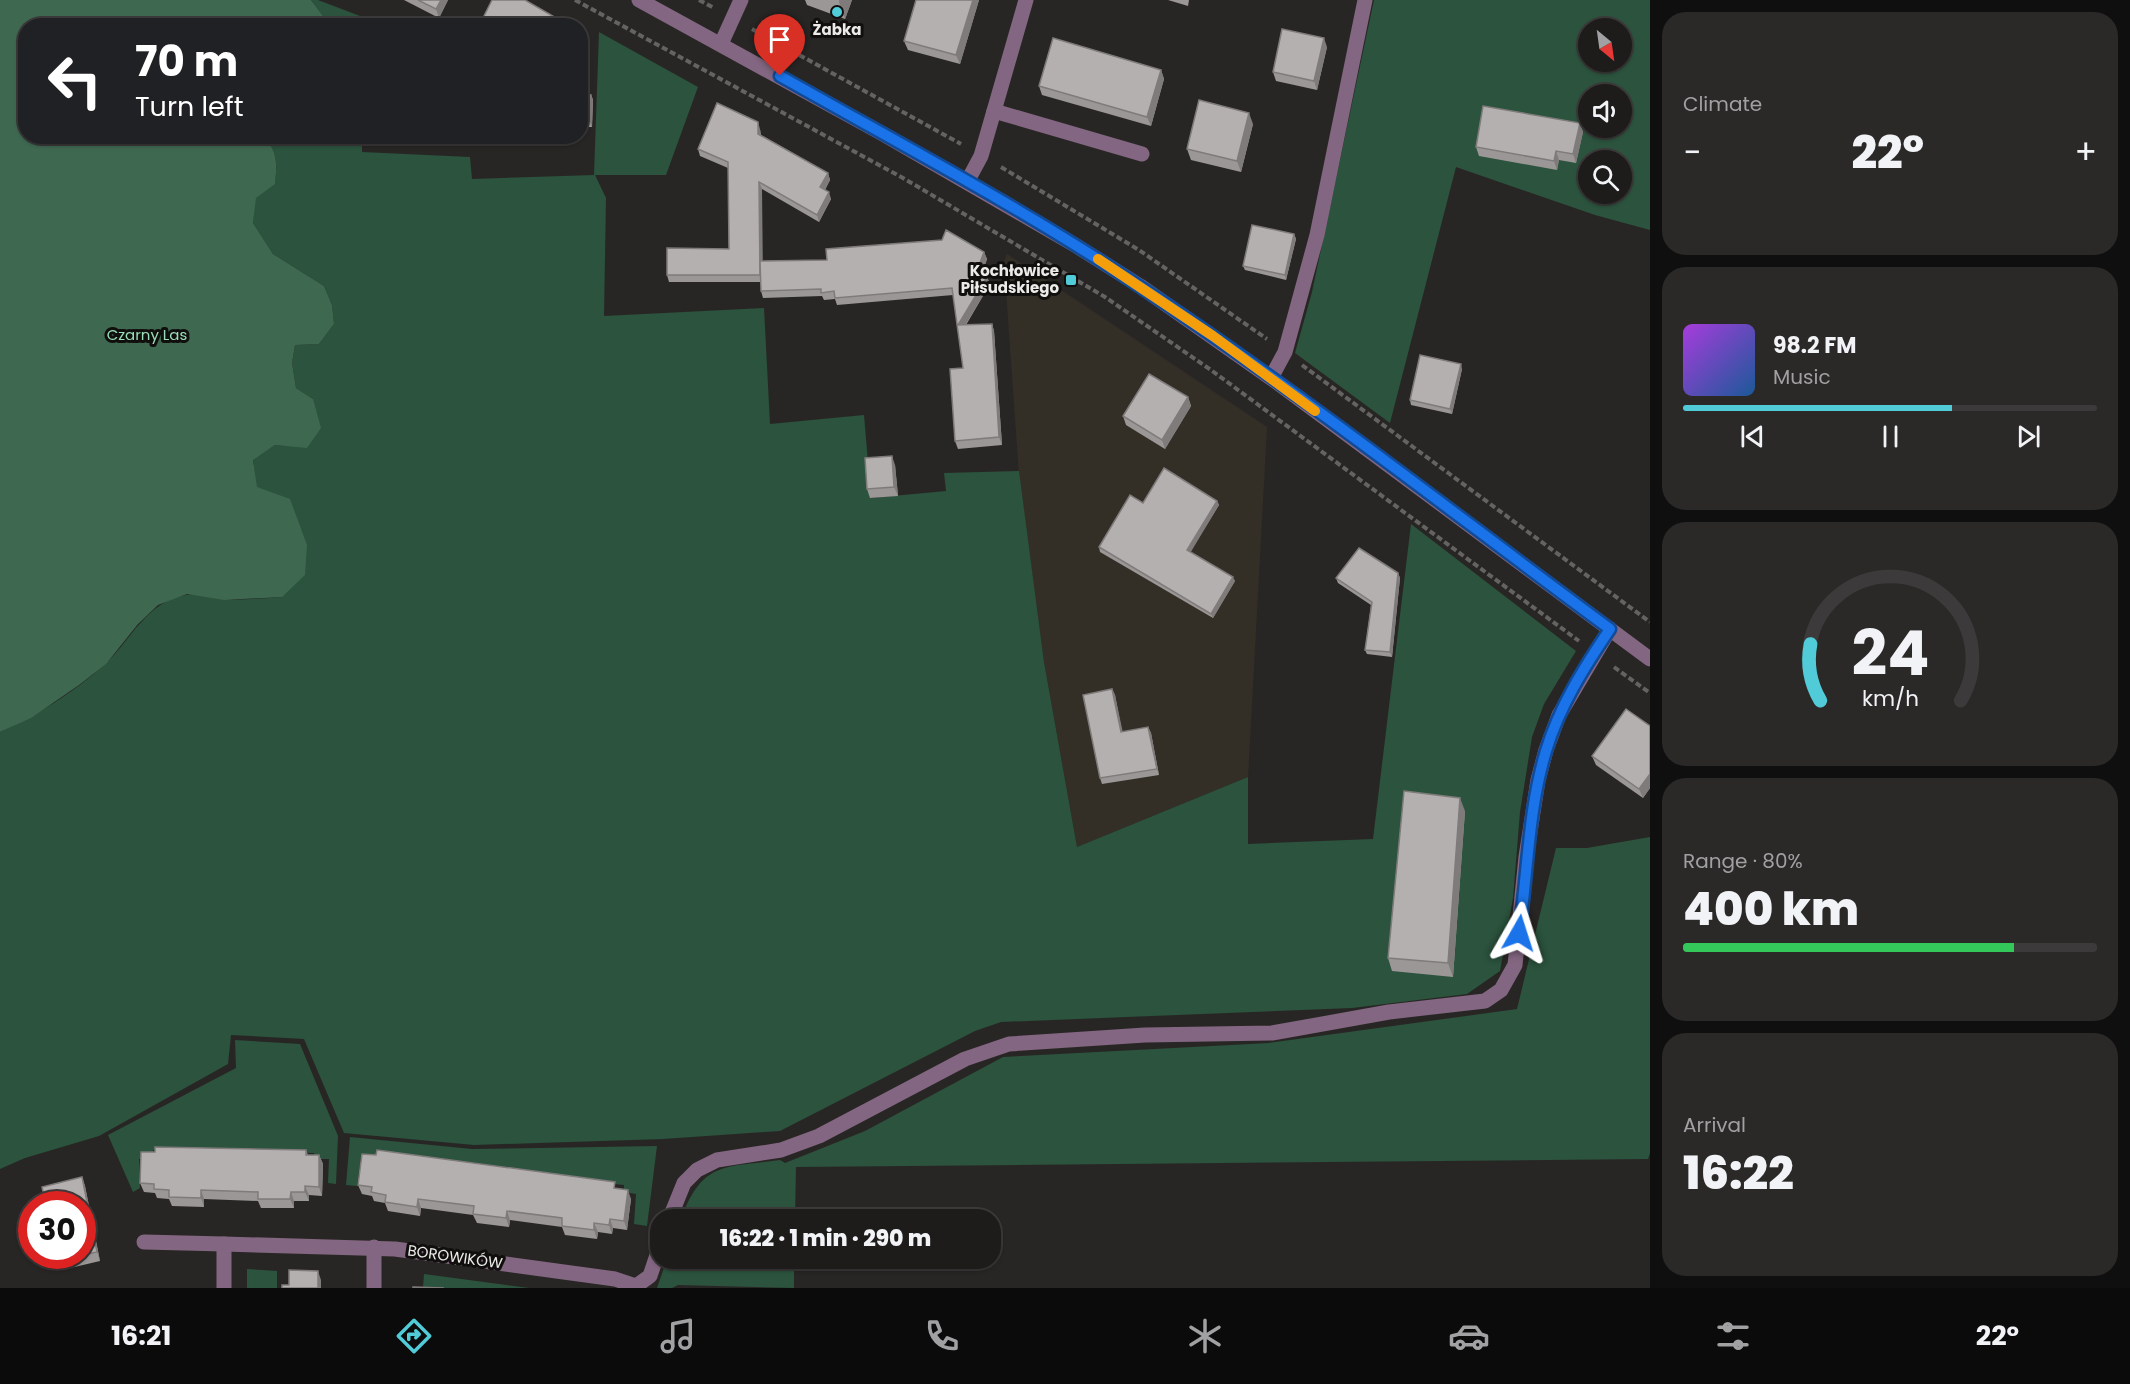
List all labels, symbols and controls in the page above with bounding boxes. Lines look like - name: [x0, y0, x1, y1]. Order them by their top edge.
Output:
- marker: Żabka: [830, 5, 844, 19]
- pin: [754, 14, 805, 76]
- north arrow: [1578, 18, 1632, 72]
- map controls: [1578, 18, 1632, 204]
- place label: Żabka: [813, 19, 861, 40]
- icon: arrive: [763, 23, 796, 56]
- text: 70 m: [135, 32, 238, 91]
- icon: left: [36, 42, 114, 120]
- button: sound: [1578, 84, 1632, 138]
- text: Turn left: [135, 88, 244, 125]
- text: Climate: [1683, 90, 1762, 118]
- text: 22°: [1851, 121, 1924, 184]
- text: −: [1683, 129, 1701, 176]
- text: +: [2074, 129, 2097, 176]
- button: search: [1578, 150, 1632, 204]
- place label: Kochłowice Piłsudskiego: [961, 260, 1059, 298]
- marker: Kochłowice Piłsudskiego: [1064, 273, 1078, 287]
- park label: Czarny Las: [107, 324, 187, 345]
- text: 98.2 FM: [1773, 330, 1856, 361]
- text: Music: [1773, 363, 1831, 391]
- icon: previous: [1736, 420, 1769, 453]
- icon: pause: [1874, 420, 1907, 453]
- icon: next: [2012, 420, 2045, 453]
- text: 24: [1851, 609, 1929, 697]
- text: km/h: [1861, 683, 1919, 714]
- text: Range · 80%: [1683, 847, 1803, 875]
- text: 400 km: [1683, 878, 1859, 941]
- position arrow: [1487, 901, 1551, 965]
- text: Arrival: [1683, 1111, 1746, 1139]
- text: 16:22: [1683, 1142, 1794, 1205]
- speed limit sign: 30: [18, 1191, 96, 1269]
- text: 16:22 · 1 min · 290 m: [720, 1223, 931, 1254]
- street label: BOROWIKÓW: [406, 1239, 504, 1274]
- icon: directions: [393, 1315, 435, 1357]
- icon: music: [657, 1315, 699, 1357]
- icon: phone: [921, 1315, 963, 1357]
- icon: climate: [1184, 1315, 1226, 1357]
- icon: car: [1448, 1315, 1490, 1357]
- icon: filters: [1712, 1315, 1754, 1357]
- text: 16:21: [111, 1317, 171, 1354]
- text: 22°: [1976, 1317, 2019, 1354]

